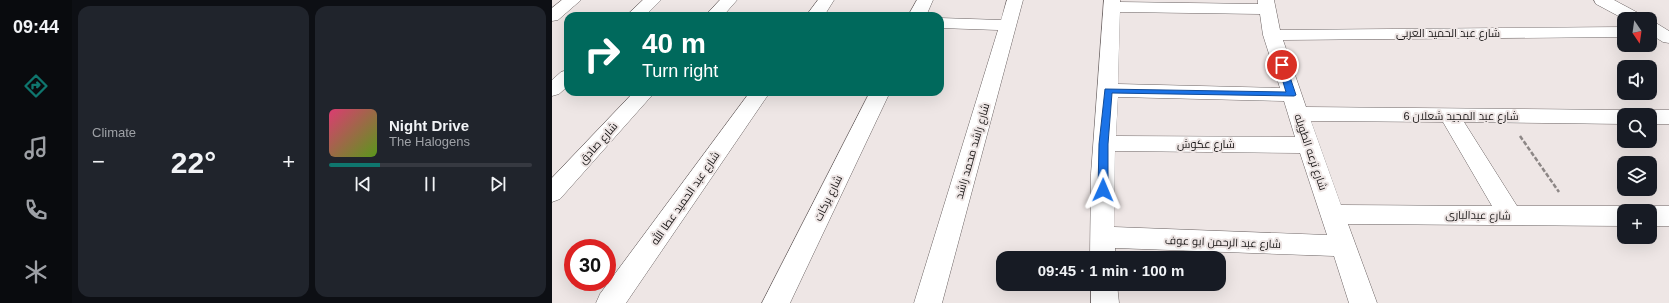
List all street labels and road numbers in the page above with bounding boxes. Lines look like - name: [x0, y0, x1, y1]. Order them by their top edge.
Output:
- street label: شارع عبد الحميد العربى: [1396, 27, 1500, 41]
- street label: شارع راشد محمد راشد: [953, 102, 993, 201]
- street label: شارع عبد المجيد شعلان 6: [1403, 110, 1519, 124]
- street label: شارع ترعه الطويله: [1290, 112, 1330, 192]
- street label: شارع صادق: [576, 120, 621, 167]
- street label: شارع عكوش: [1177, 138, 1235, 152]
- street label: شارع عبد الحميد عطا الله: [647, 148, 723, 248]
- street label: شارع بركات: [812, 173, 846, 224]
- street label: شارع عبدالبارى: [1445, 208, 1511, 224]
- street label: شارع عبد الرحمن ابو عوف: [1165, 234, 1281, 252]

